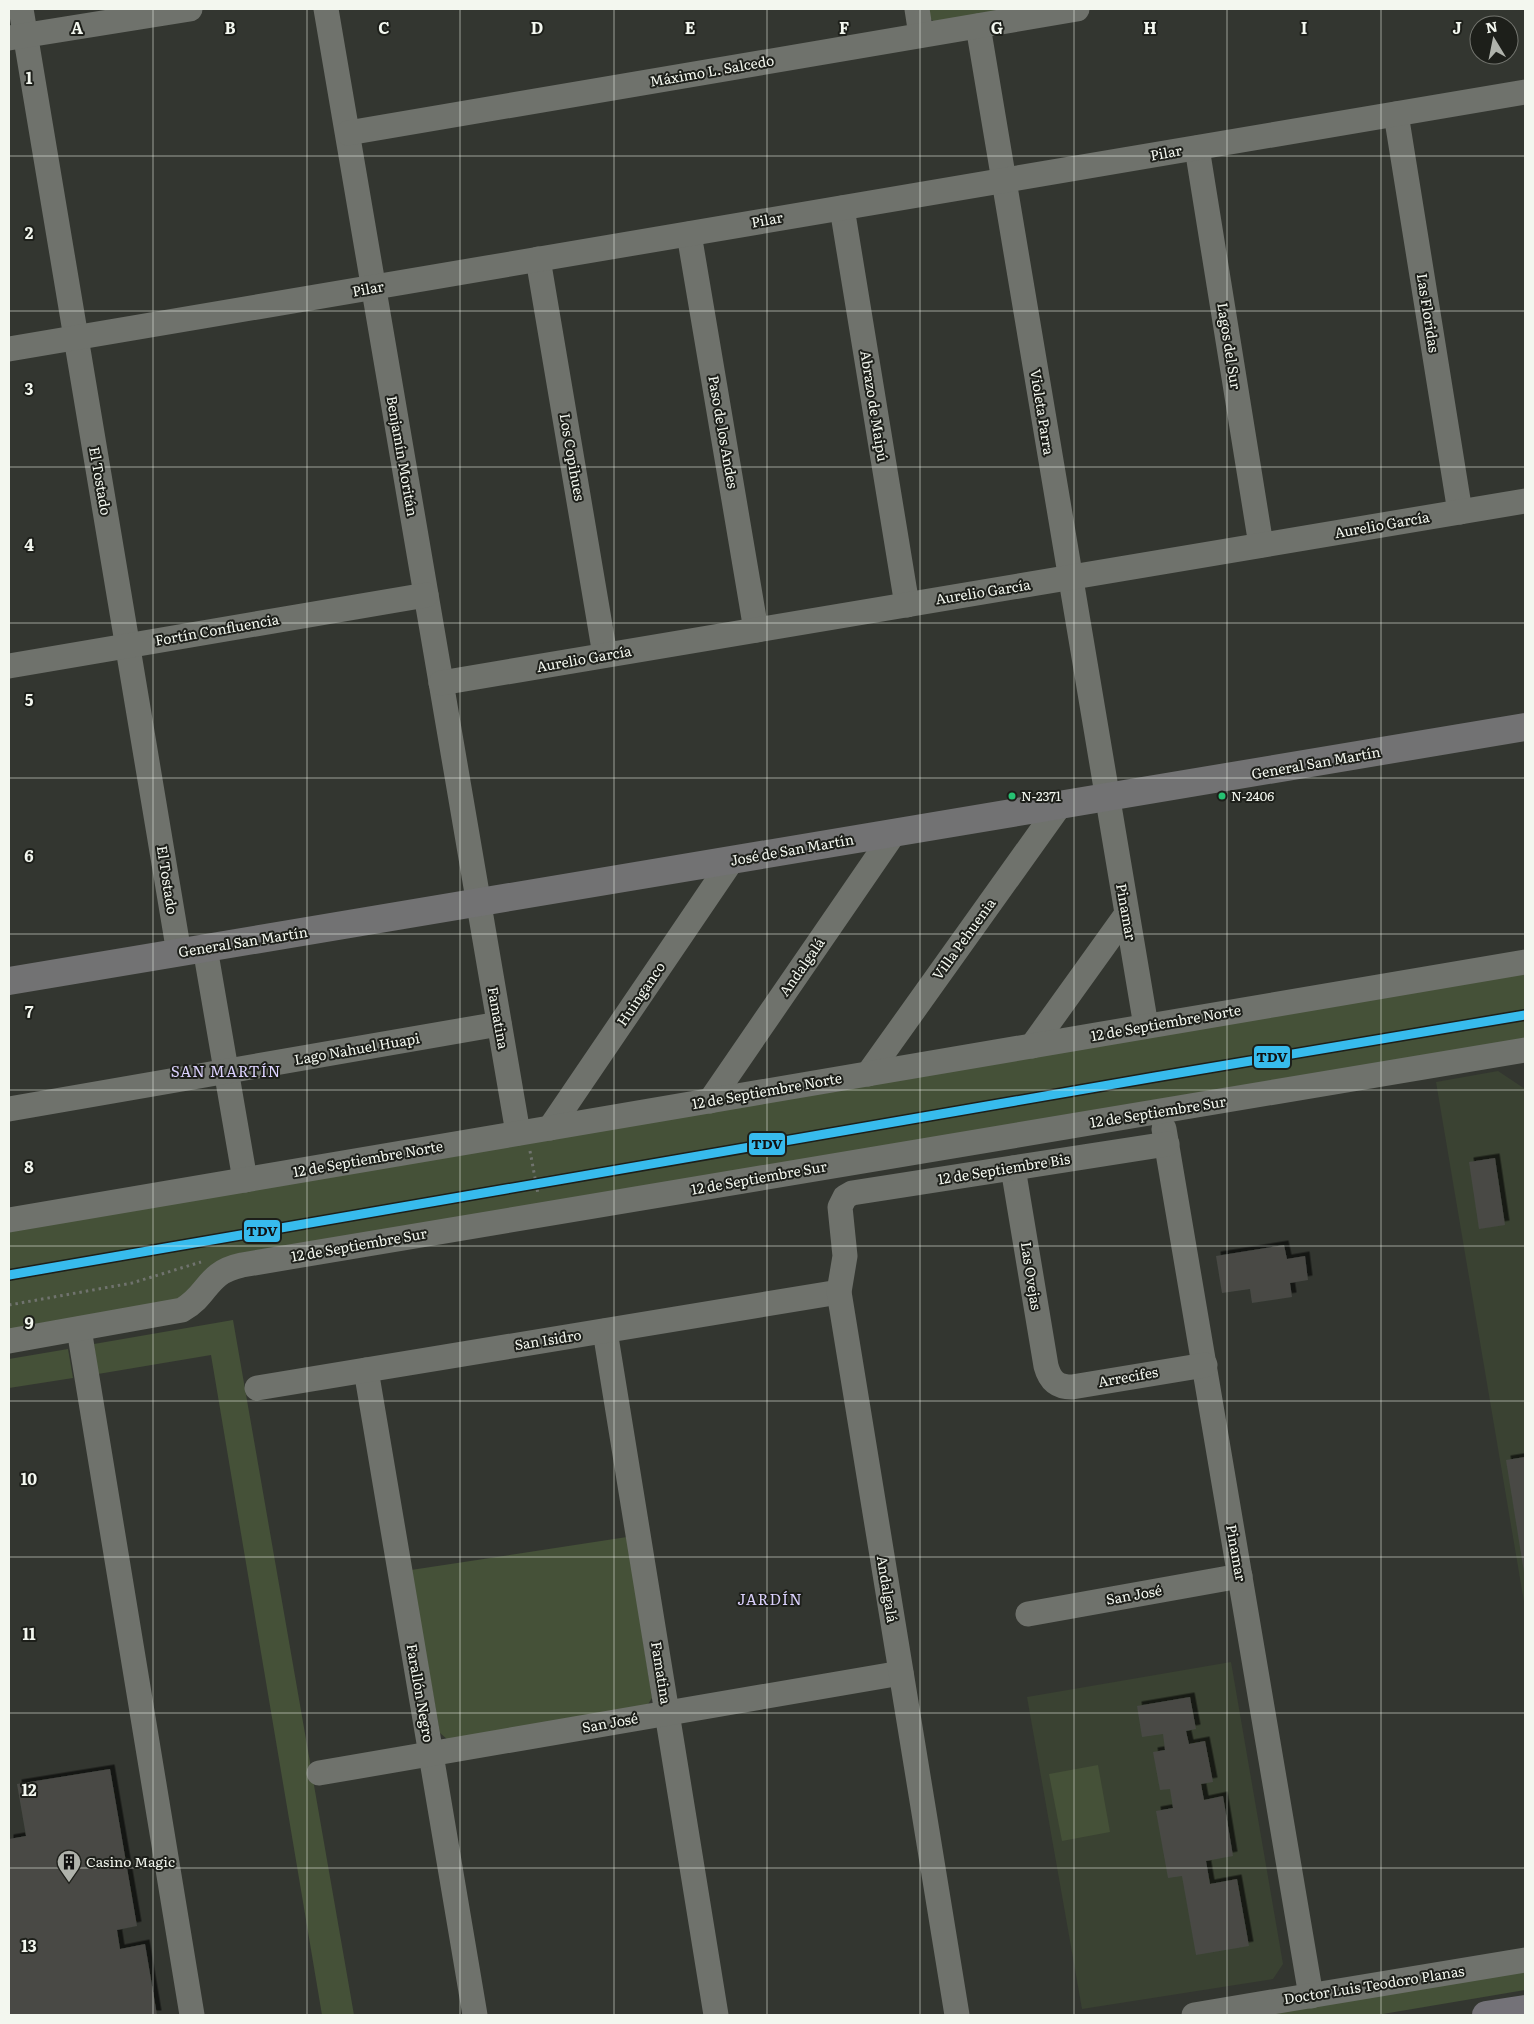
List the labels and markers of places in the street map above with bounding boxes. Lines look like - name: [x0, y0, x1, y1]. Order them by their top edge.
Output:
- place label: N-2371: [1021, 786, 1061, 805]
- place label: N-2406: [1231, 786, 1274, 805]
- marker: N-2371: [1007, 791, 1017, 801]
- marker: N-2406: [1217, 791, 1227, 801]
- building icon: Casino Magic: [56, 1849, 82, 1883]
- place label: Casino Magic: [86, 1851, 175, 1871]

